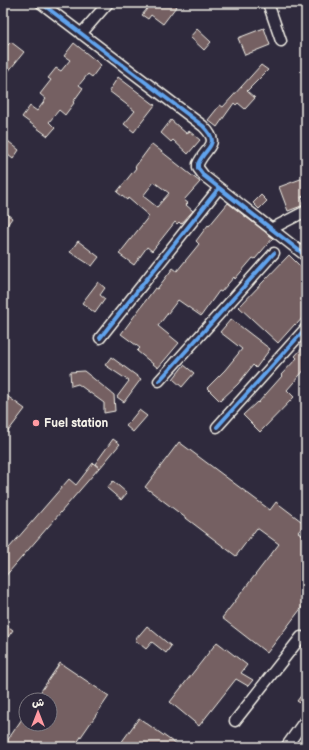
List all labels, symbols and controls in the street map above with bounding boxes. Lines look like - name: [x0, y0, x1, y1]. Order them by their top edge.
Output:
- place label: Fuel station: [44, 416, 109, 431]
- marker: Fuel station: [31, 418, 41, 428]
- north arrow: [18, 692, 58, 732]
- text: ش: [32, 696, 44, 709]

